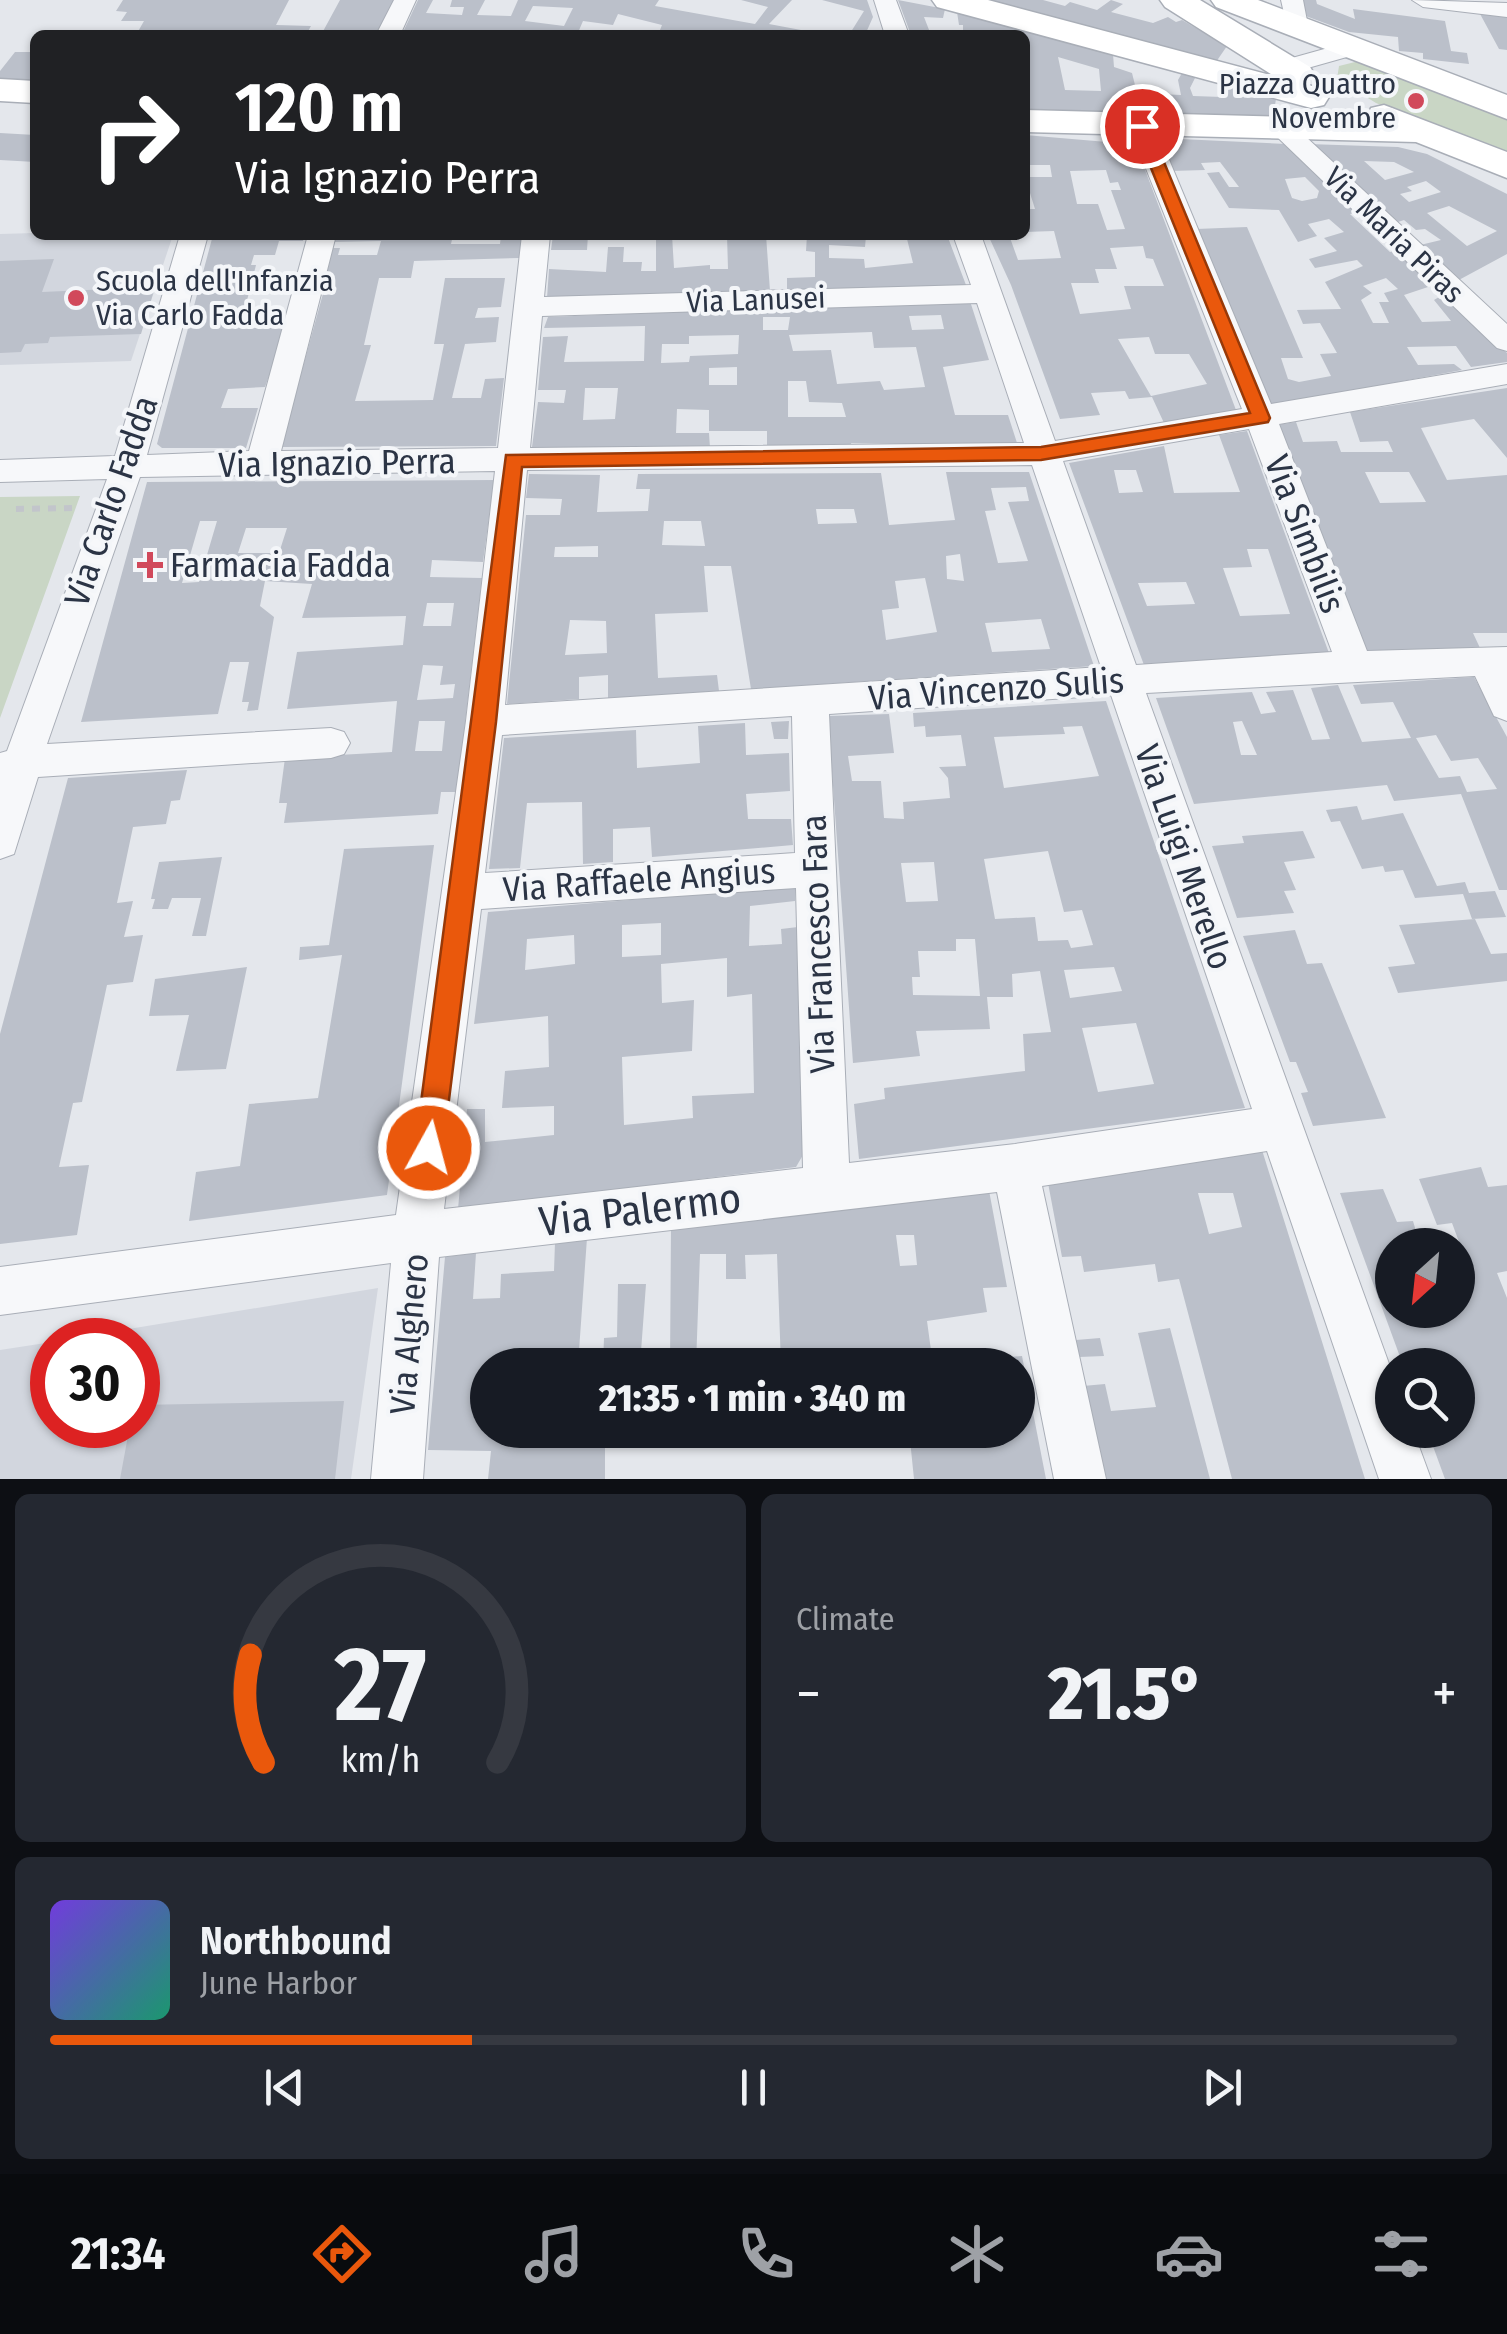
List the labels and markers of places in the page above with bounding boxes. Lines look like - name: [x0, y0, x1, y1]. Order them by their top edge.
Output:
- place label: Piazza Quattro Novembre: [1219, 66, 1396, 136]
- pin: [1100, 84, 1185, 169]
- marker: Piazza Quattro Novembre: [1405, 90, 1427, 112]
- place label: Scuola dell'Infanzia Via Carlo Fadda: [96, 263, 334, 333]
- marker: Scuola dell'Infanzia Via Carlo Fadda: [65, 287, 87, 309]
- place label: Farmacia Fadda: [170, 544, 391, 586]
- marker: Farmacia Fadda: [139, 554, 161, 576]

